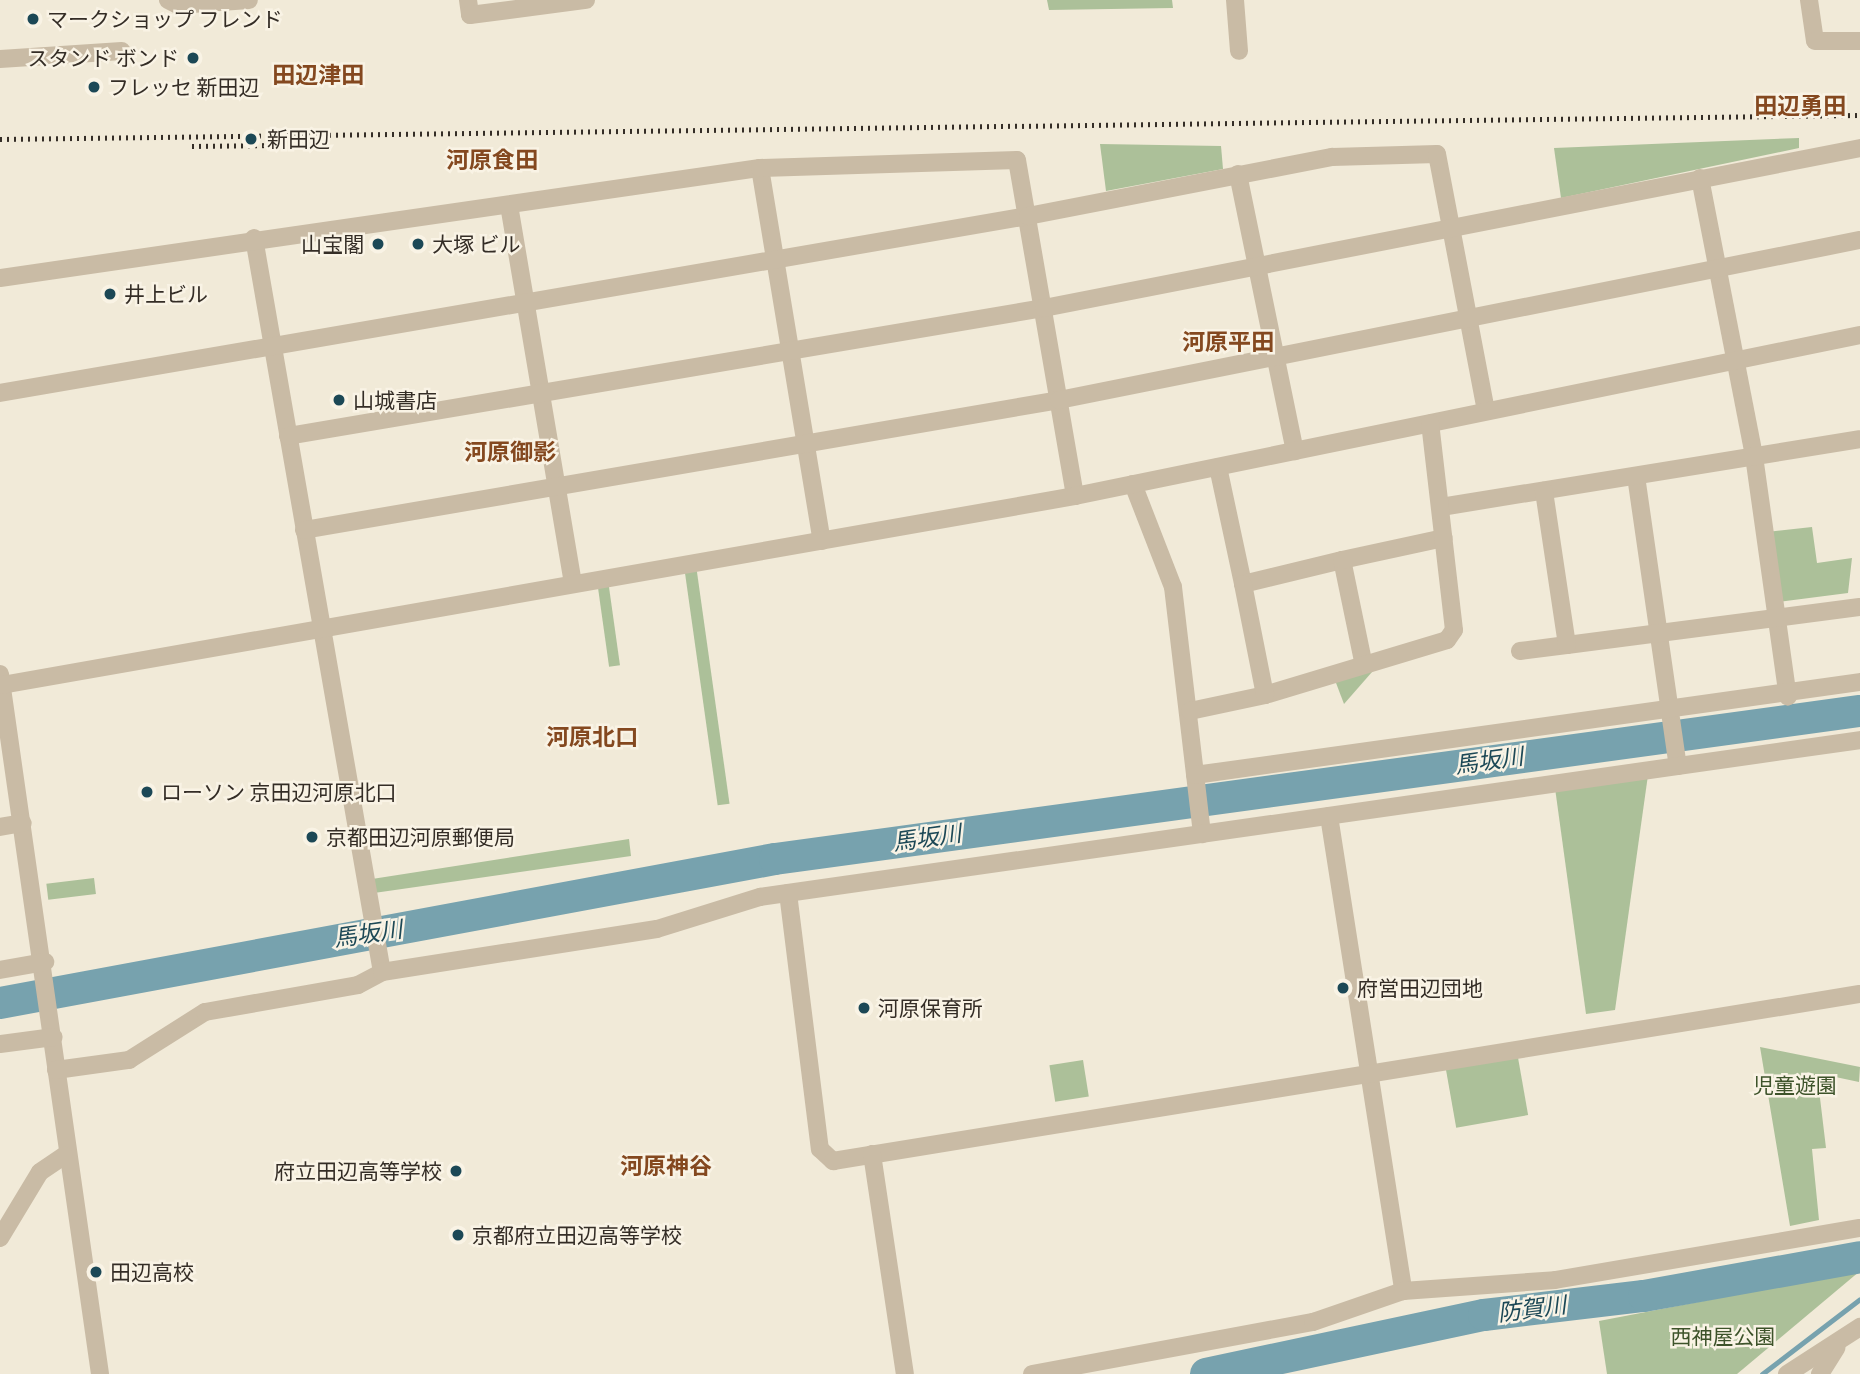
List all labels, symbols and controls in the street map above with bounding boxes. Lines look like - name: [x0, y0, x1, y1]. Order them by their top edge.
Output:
- place label: マークショップ フレンド: [47, 6, 283, 32]
- marker: マークショップ フレンド: [25, 11, 41, 27]
- place label: スタンド ボンド: [27, 45, 179, 71]
- marker: スタンド ボンド: [185, 50, 201, 66]
- district label: 田辺津田: [272, 61, 364, 89]
- place label: フレッセ 新田辺: [108, 74, 260, 100]
- marker: フレッセ 新田辺: [86, 79, 102, 95]
- district label: 田辺勇田: [1754, 92, 1846, 120]
- place label: 新田辺: [267, 126, 330, 152]
- marker: 新田辺: [241, 129, 261, 149]
- district label: 河原食田: [446, 146, 538, 174]
- place label: 山宝閣: [301, 231, 364, 257]
- place label: 大塚 ビル: [432, 231, 521, 257]
- marker: 山宝閣: [370, 236, 386, 252]
- marker: 大塚 ビル: [410, 236, 426, 252]
- place label: 井上ビル: [124, 281, 208, 307]
- marker: 井上ビル: [102, 286, 118, 302]
- district label: 河原平田: [1182, 328, 1274, 356]
- place label: 山城書店: [353, 387, 437, 413]
- marker: 山城書店: [331, 392, 347, 408]
- district label: 河原御影: [464, 438, 556, 466]
- district label: 河原北口: [546, 723, 638, 751]
- water label: 馬坂川: [1453, 743, 1525, 779]
- place label: ローソン 京田辺河原北口: [161, 779, 397, 805]
- marker: ローソン 京田辺河原北口: [139, 784, 155, 800]
- water label: 馬坂川: [891, 820, 963, 856]
- place label: 京都田辺河原郵便局: [326, 824, 515, 850]
- marker: 京都田辺河原郵便局: [304, 829, 320, 845]
- water label: 馬坂川: [332, 916, 404, 952]
- place label: 府営田辺団地: [1357, 975, 1483, 1001]
- marker: 府営田辺団地: [1335, 980, 1351, 996]
- place label: 河原保育所: [878, 995, 983, 1021]
- marker: 河原保育所: [856, 1000, 872, 1016]
- park label: 児童遊園: [1753, 1072, 1837, 1098]
- district label: 河原神谷: [620, 1152, 712, 1180]
- place label: 府立田辺高等学校: [274, 1158, 442, 1184]
- marker: 府立田辺高等学校: [448, 1163, 464, 1179]
- place label: 京都府立田辺高等学校: [472, 1222, 682, 1248]
- marker: 京都府立田辺高等学校: [450, 1227, 466, 1243]
- place label: 田辺高校: [110, 1259, 194, 1285]
- marker: 田辺高校: [88, 1264, 104, 1280]
- water label: 防賀川: [1496, 1291, 1568, 1327]
- park label: 西神屋公園: [1671, 1323, 1775, 1349]

